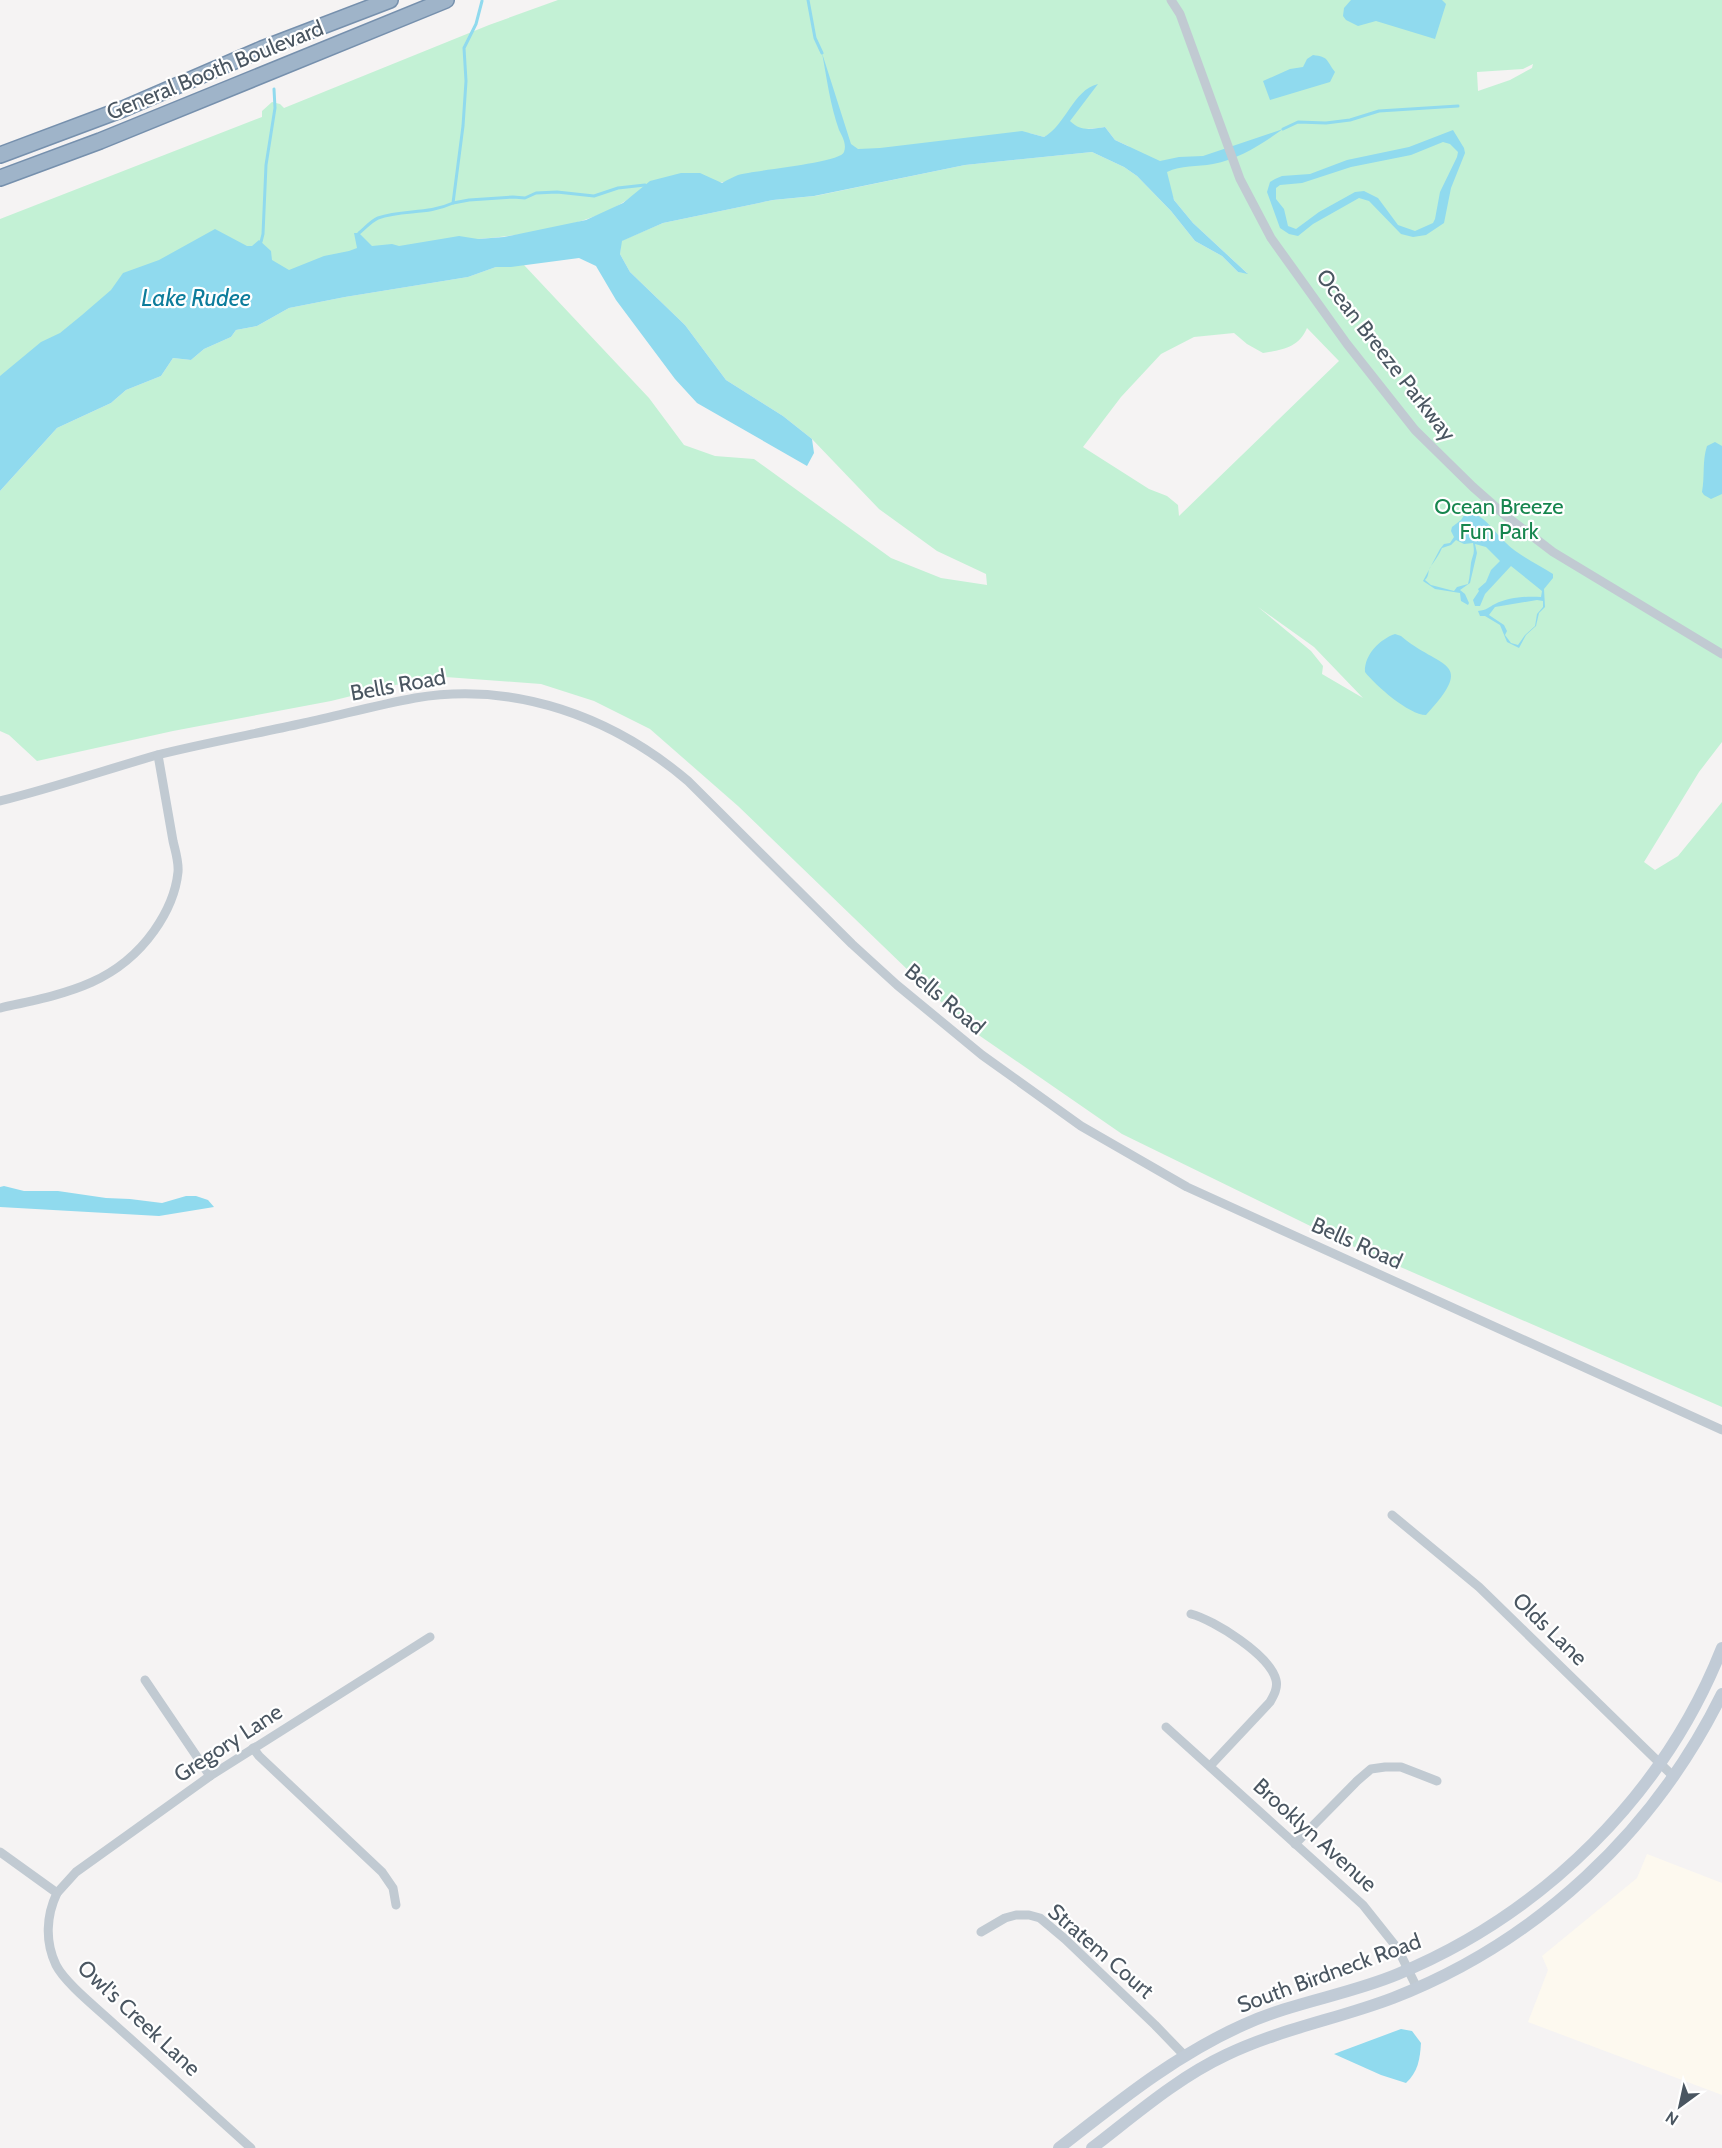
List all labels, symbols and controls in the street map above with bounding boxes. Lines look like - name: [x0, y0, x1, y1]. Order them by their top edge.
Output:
- street label: General Booth Boulevard: [103, 14, 327, 126]
- street label: Ocean Breeze Parkway: [1310, 264, 1462, 446]
- water label: Lake Rudee: [141, 283, 251, 312]
- park label: Ocean Breeze Fun Park: [1434, 493, 1564, 545]
- street label: Bells Road: [348, 663, 448, 707]
- street label: Bells Road: [899, 958, 991, 1040]
- street label: Bells Road: [1307, 1211, 1407, 1275]
- street label: Olds Lane: [1507, 1587, 1593, 1671]
- street label: Gregory Lane: [169, 1698, 287, 1788]
- street label: Brooklyn Avenue: [1248, 1772, 1382, 1898]
- street label: Stratem Court: [1043, 1898, 1160, 2005]
- street label: South Birdneck Road: [1234, 1927, 1424, 2019]
- street label: Owl's Creek Lane: [72, 1954, 206, 2082]
- north arrow: [1650, 2076, 1710, 2136]
- text: N: [1662, 2107, 1682, 2129]

